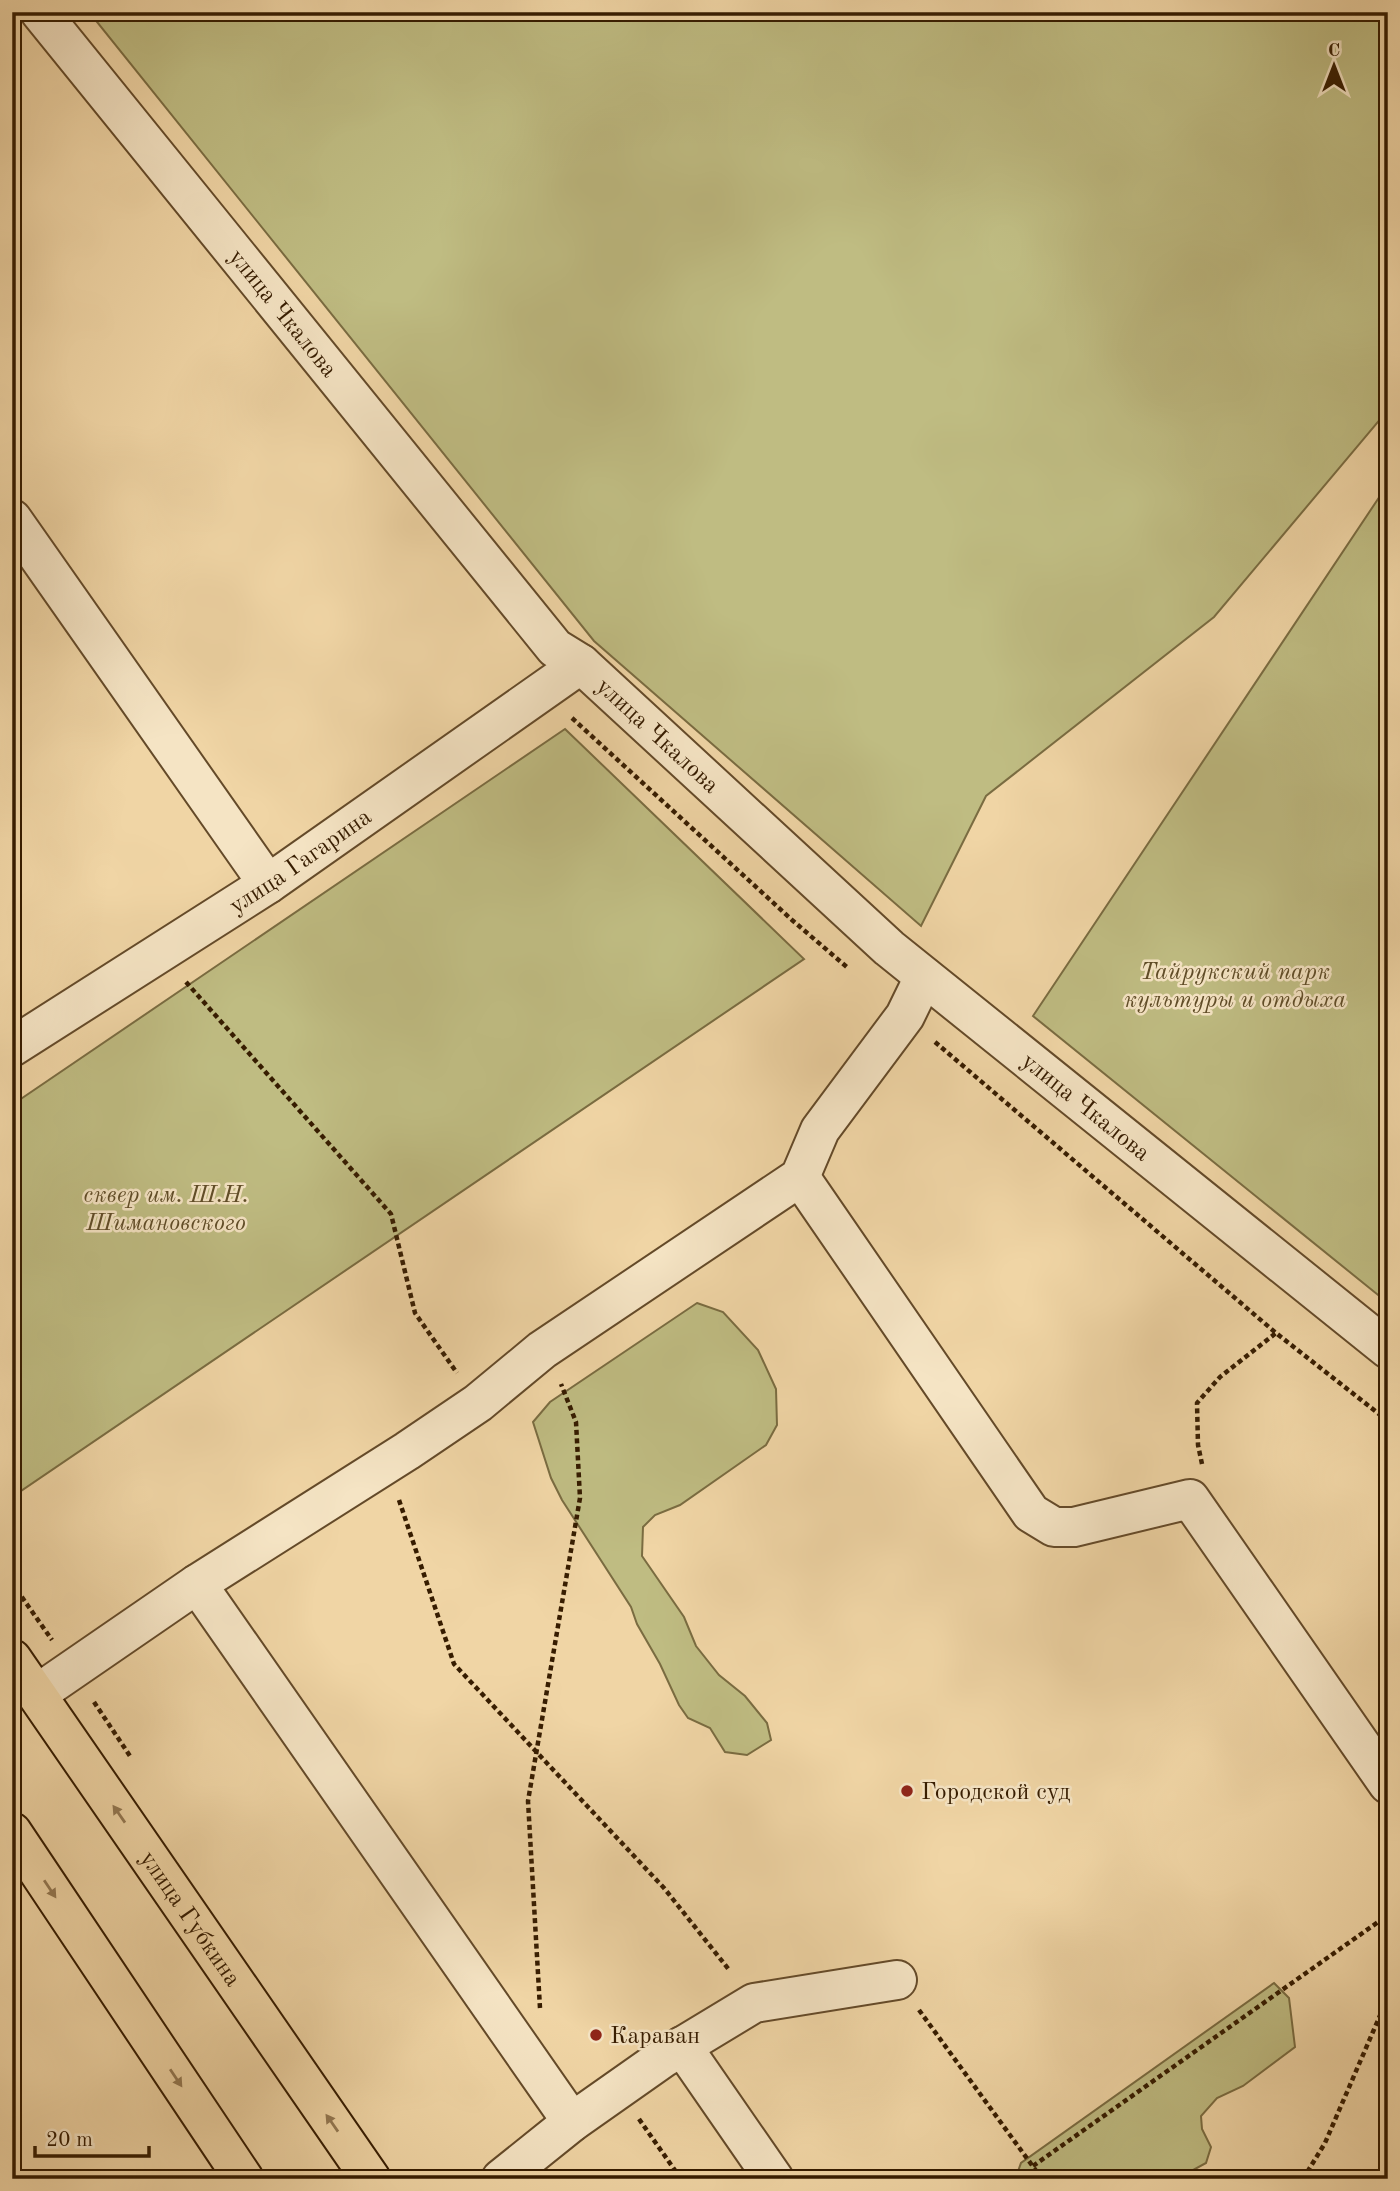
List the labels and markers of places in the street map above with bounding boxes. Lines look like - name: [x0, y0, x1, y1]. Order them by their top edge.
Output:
- place label: Городской суд: [921, 1781, 1070, 1805]
- marker: Городской суд: [899, 1783, 915, 1799]
- place label: Караван: [610, 2025, 700, 2049]
- marker: Караван: [588, 2027, 604, 2043]

